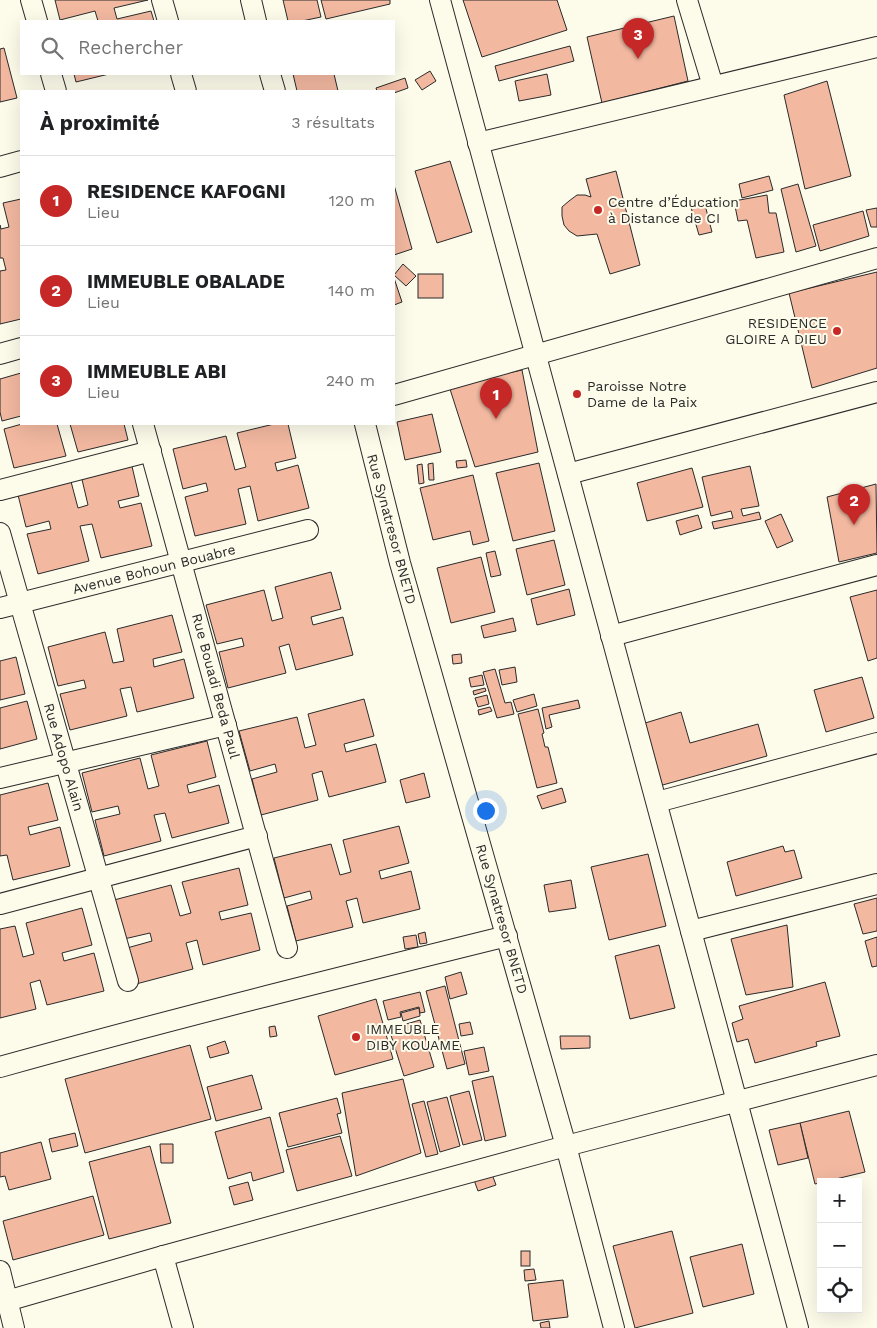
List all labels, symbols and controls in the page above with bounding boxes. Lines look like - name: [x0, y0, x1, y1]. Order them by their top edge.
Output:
- pin: 3: [622, 18, 654, 59]
- search box: [20, 20, 395, 75]
- icon: search: [38, 34, 66, 62]
- text: Rechercher: [78, 36, 183, 59]
- text: À proximité: [40, 110, 160, 135]
- text: 3 résultats: [291, 113, 375, 132]
- text: RESIDENCE KAFOGNI: [87, 180, 286, 203]
- text: 1: [53, 191, 59, 210]
- text: 120 m: [329, 191, 375, 210]
- place label: Centre d’Éducation à Distance de CI: [608, 194, 739, 226]
- text: Lieu: [87, 203, 120, 222]
- marker: Centre d’Éducation à Distance de CI: [592, 204, 604, 216]
- text: IMMEUBLE OBALADE: [87, 270, 285, 293]
- text: 2: [51, 281, 61, 300]
- text: 140 m: [328, 281, 375, 300]
- text: Lieu: [87, 293, 120, 312]
- place label: RESIDENCE GLOIRE A DIEU: [725, 315, 827, 347]
- marker: RESIDENCE GLOIRE A DIEU: [831, 325, 843, 337]
- text: IMMEUBLE ABI: [87, 360, 226, 383]
- text: 3: [51, 371, 61, 390]
- text: 240 m: [326, 371, 375, 390]
- pin: 1: [480, 378, 512, 419]
- place label: Paroisse Notre Dame de la Paix: [587, 378, 697, 410]
- text: Lieu: [87, 383, 120, 402]
- marker: Paroisse Notre Dame de la Paix: [571, 388, 583, 400]
- street label: Rue Synatresor BNETD: [364, 452, 420, 606]
- pin: 2: [838, 484, 870, 525]
- street label: Avenue Bohoun Bouabre: [71, 541, 237, 597]
- street label: Rue Bouadi Beda Paul: [189, 612, 243, 761]
- street label: Rue Adopo Alain: [41, 701, 87, 813]
- your location: [473, 798, 499, 824]
- street label: Rue Synatresor BNETD: [473, 842, 531, 996]
- place label: IMMEUBLE DIBY KOUAME: [366, 1021, 460, 1053]
- marker: IMMEUBLE DIBY KOUAME: [350, 1031, 362, 1043]
- map controls: [817, 1178, 862, 1313]
- button: +: [817, 1178, 862, 1223]
- button: −: [817, 1223, 862, 1268]
- button: locate: [817, 1268, 862, 1313]

